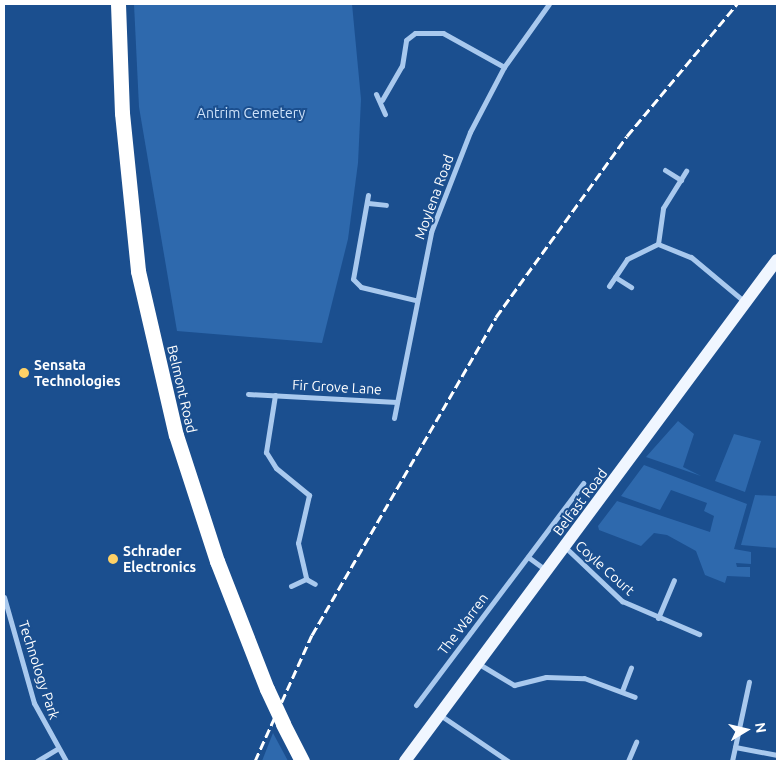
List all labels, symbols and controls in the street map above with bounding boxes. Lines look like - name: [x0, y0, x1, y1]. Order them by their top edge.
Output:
- park label: Antrim Cemetery: [197, 105, 305, 121]
- street label: Moylena Road: [411, 152, 457, 242]
- street label: Belmont Road: [164, 343, 200, 435]
- place label: Sensata Technologies: [34, 357, 121, 390]
- marker: Sensata Technologies: [18, 367, 30, 379]
- street label: Fir Grove Lane: [292, 376, 382, 398]
- street label: Belfast Road: [549, 465, 611, 539]
- street label: Coyle Court: [572, 537, 638, 599]
- place label: Schrader Electronics: [123, 543, 196, 576]
- marker: Schrader Electronics: [107, 553, 119, 565]
- street label: The Warren: [434, 590, 492, 658]
- street label: Technology Park: [15, 618, 63, 722]
- north arrow: [721, 705, 771, 755]
- text: N: [752, 721, 770, 734]

